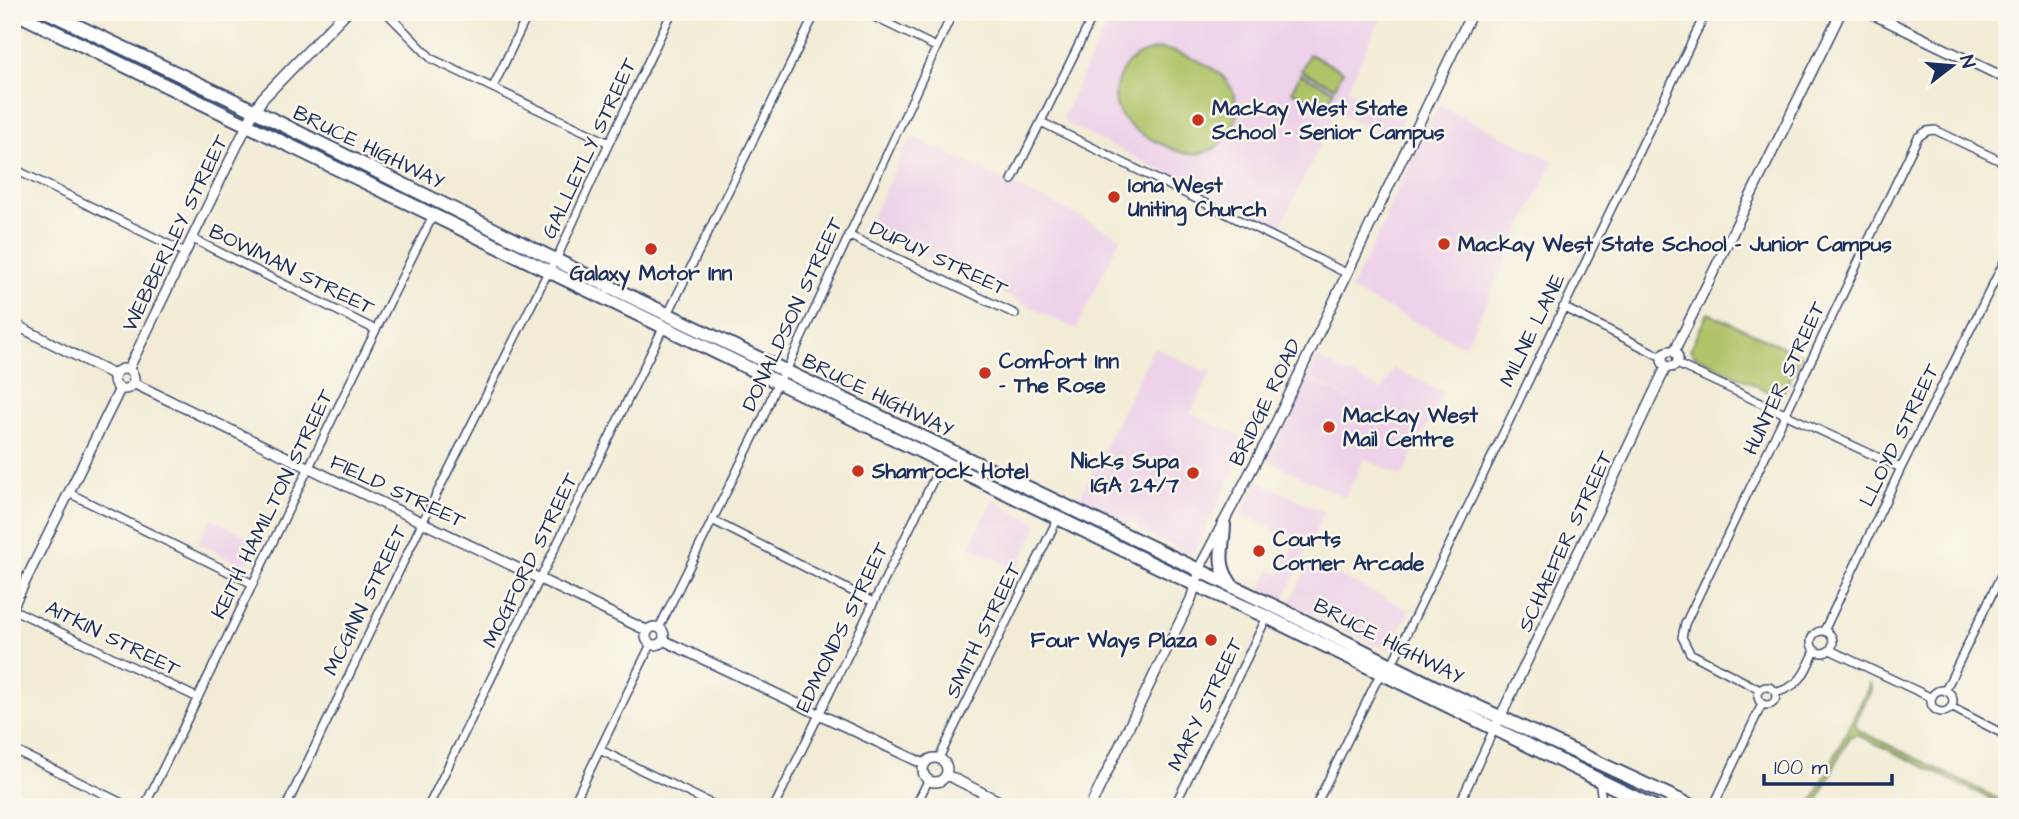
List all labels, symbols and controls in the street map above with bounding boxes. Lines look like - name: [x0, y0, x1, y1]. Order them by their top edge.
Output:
- north arrow: [1918, 32, 1988, 102]
- street label: GALLETLY STREET: [535, 52, 644, 243]
- text: N: [1952, 52, 1982, 71]
- place label: Mackay West State School - Senior Campus: [1211, 94, 1445, 148]
- street label: BRUCE HIGHWAY: [288, 98, 449, 197]
- marker: Mackay West State School - Senior Campus: [1190, 112, 1206, 128]
- street label: WEBBERLEY STREET: [115, 129, 236, 336]
- place label: Iona West Uniting Church: [1128, 171, 1267, 226]
- marker: Iona West Uniting Church: [1106, 189, 1122, 205]
- street label: DONALDSON STREET: [735, 212, 851, 416]
- street label: DUPUY STREET: [865, 214, 1014, 304]
- street label: BOWMAN STREET: [204, 217, 380, 322]
- place label: Mackay West State School - Junior Campus: [1458, 230, 1892, 262]
- marker: Mackay West State School - Junior Campus: [1436, 236, 1452, 252]
- marker: Galaxy Motor Inn: [643, 241, 659, 257]
- place label: Galaxy Motor Inn: [570, 259, 733, 291]
- street label: MILNE LANE: [1493, 268, 1573, 392]
- street label: HUNTER STREET: [1736, 296, 1833, 460]
- street label: BRIDGE ROAD: [1222, 333, 1309, 471]
- street label: BRUCE HIGHWAY: [797, 346, 958, 445]
- place label: Comfort Inn - The Rose: [999, 347, 1119, 400]
- street label: LLOYD STREET: [1852, 358, 1947, 512]
- marker: Comfort Inn - The Rose: [977, 365, 993, 381]
- street label: KEITH HAMILTON STREET: [204, 384, 341, 624]
- place label: Mackay West Mail Centre: [1343, 401, 1479, 454]
- marker: Mackay West Mail Centre: [1321, 419, 1337, 435]
- street label: SCHAEFER STREET: [1511, 445, 1621, 637]
- street label: FIELD STREET: [325, 447, 471, 536]
- place label: Nicks Supa IGA 24/7: [1071, 447, 1179, 500]
- place label: Shamrock Hotel: [871, 457, 1029, 486]
- marker: Shamrock Hotel: [850, 463, 866, 479]
- marker: Nicks Supa IGA 24/7: [1185, 465, 1201, 481]
- street label: MOGFORD STREET: [476, 467, 586, 652]
- street label: MCGINN STREET: [316, 519, 415, 680]
- place label: Courts Corner Arcade: [1273, 525, 1425, 578]
- street label: EDMONDS STREET: [789, 537, 897, 717]
- marker: Courts Corner Arcade: [1251, 543, 1267, 559]
- street label: SMITH STREET: [938, 557, 1029, 703]
- street label: BRUCE HIGHWAY: [1309, 591, 1469, 692]
- street label: AITKIN STREET: [41, 593, 186, 684]
- place label: Four Ways Plaza: [1031, 626, 1197, 658]
- street label: MARY STREET: [1161, 632, 1251, 776]
- marker: Four Ways Plaza: [1203, 632, 1219, 648]
- scale bar: [1764, 742, 1891, 786]
- text: 100 m: [1774, 753, 1829, 782]

